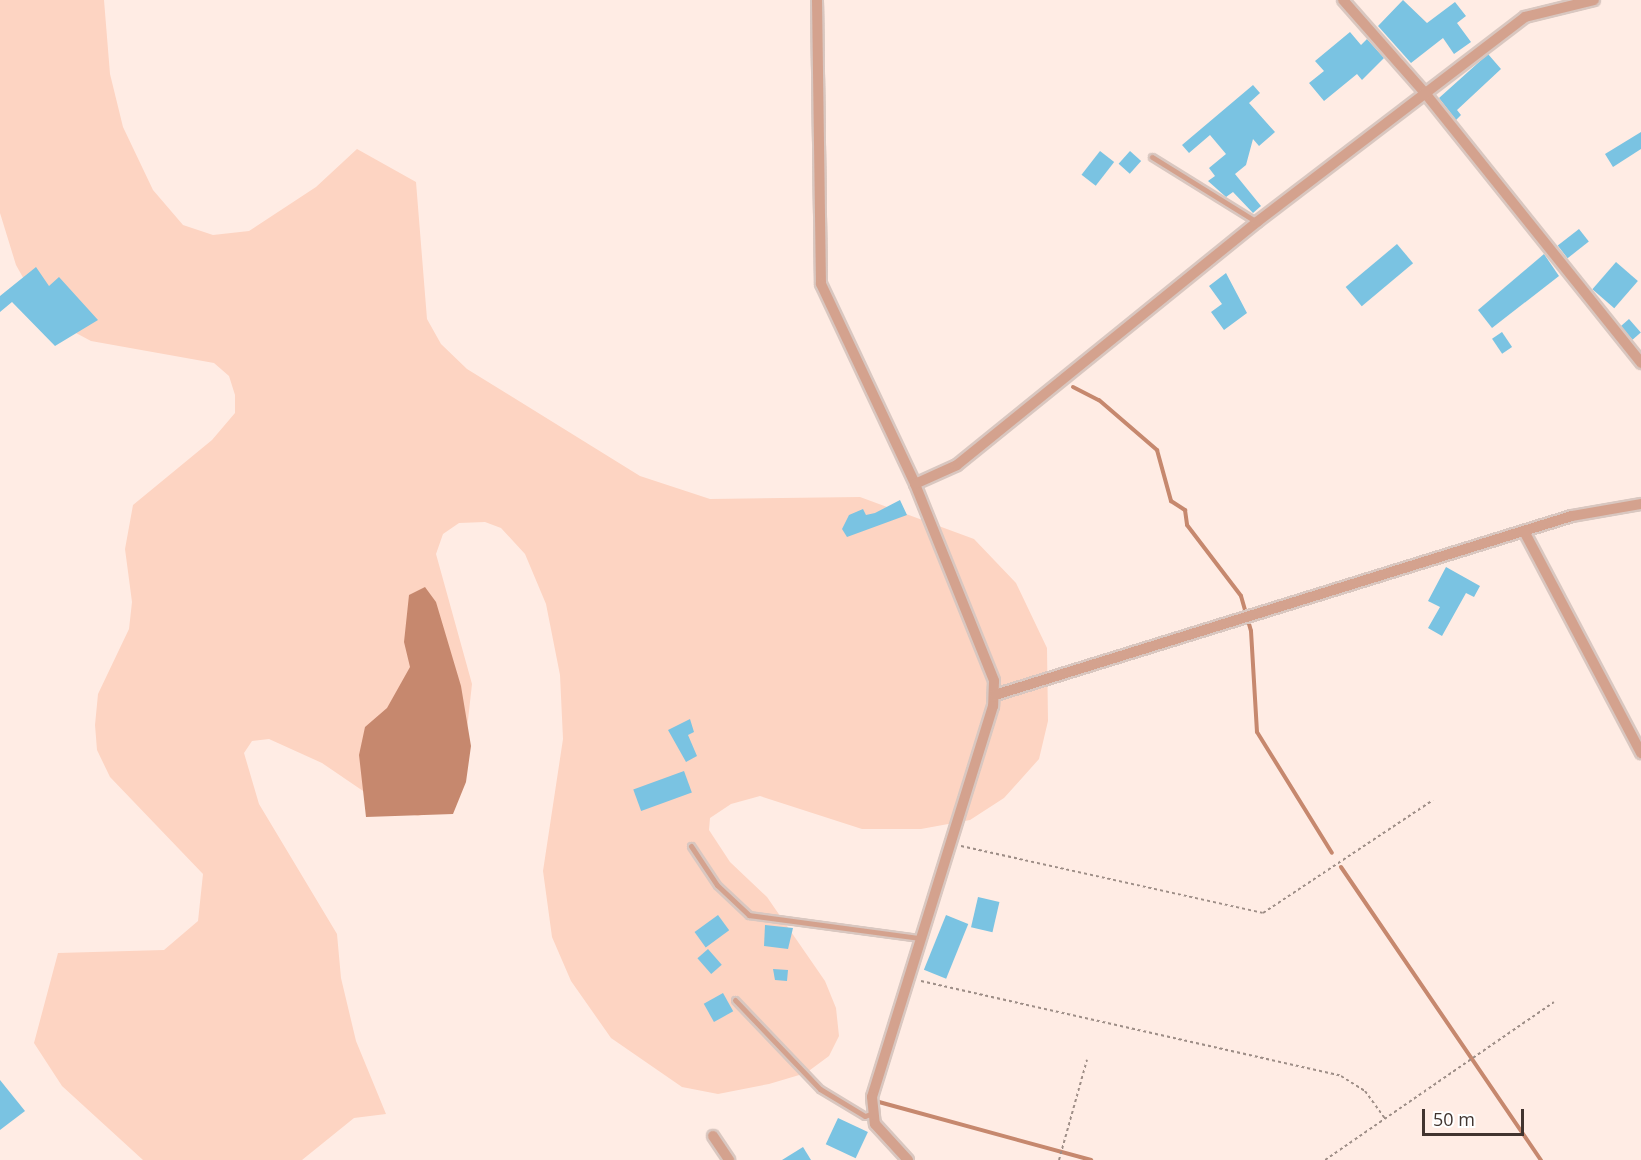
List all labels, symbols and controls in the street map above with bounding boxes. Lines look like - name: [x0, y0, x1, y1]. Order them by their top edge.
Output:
- scale bar: [1425, 1097, 1527, 1135]
- text: 50 m: [1433, 1107, 1475, 1131]

